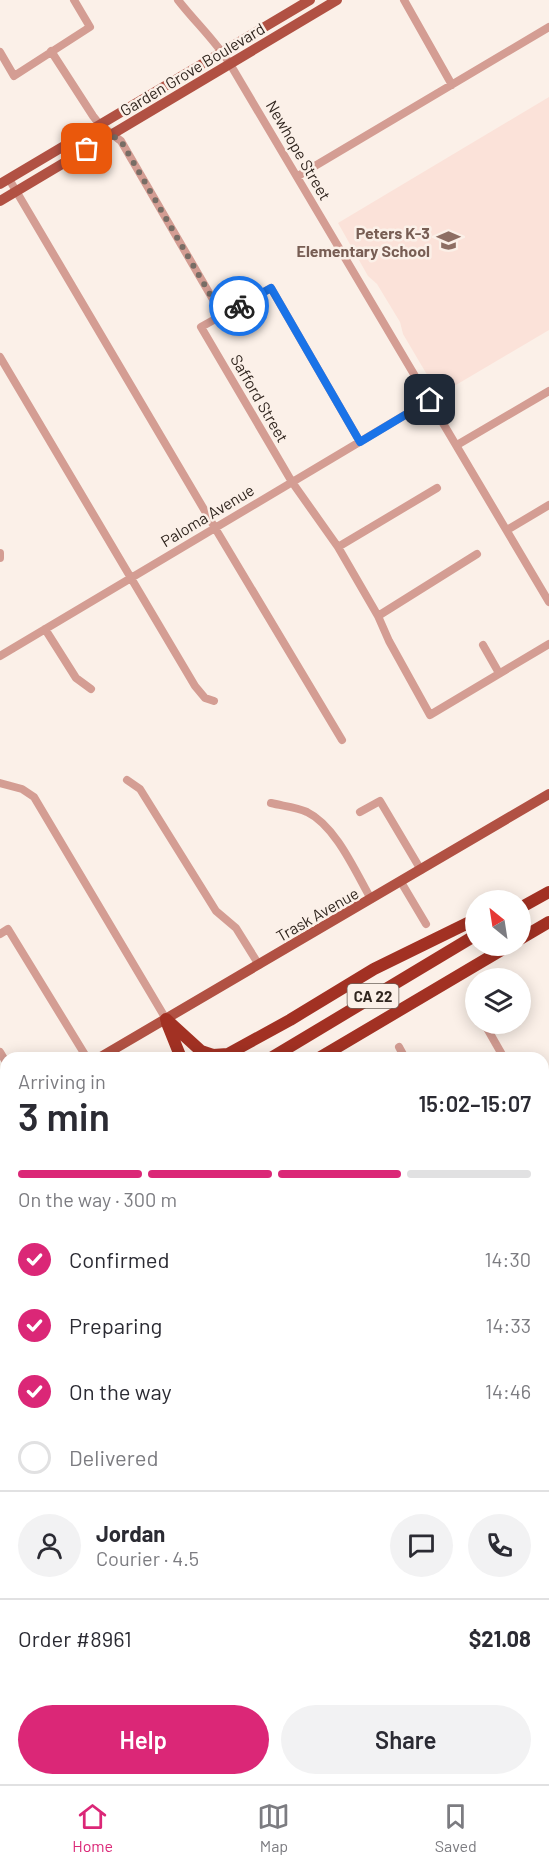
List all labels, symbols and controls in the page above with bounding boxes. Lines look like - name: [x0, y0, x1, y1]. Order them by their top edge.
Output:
- street label: Garden Grove Boulevard: [116, 18, 268, 120]
- street label: Newhope Street: [263, 97, 335, 203]
- pin: [61, 123, 112, 174]
- icon: bag: [70, 132, 103, 165]
- place label: Peters K-3 Elementary School: [297, 223, 430, 260]
- school or university icon: Peters K-3 Elementary School: [435, 228, 461, 254]
- courier: [209, 276, 269, 336]
- icon: bike: [223, 290, 256, 323]
- street label: Safford Street: [227, 351, 293, 445]
- pin: [404, 374, 455, 425]
- icon: home: [413, 383, 446, 416]
- street label: Paloma Avenue: [157, 480, 257, 550]
- street label: Trask Avenue: [272, 883, 362, 945]
- north arrow: [465, 890, 531, 956]
- map controls: [465, 890, 531, 1034]
- button: layers: [465, 968, 531, 1034]
- road number: CA 22: [348, 984, 398, 1008]
- text: Arriving in: [18, 1069, 106, 1093]
- text: 15:02–15:07: [418, 1090, 531, 1116]
- text: 3 min: [18, 1092, 110, 1139]
- text: On the way · 300 m: [18, 1187, 177, 1211]
- icon: check: [18, 1243, 51, 1276]
- text: Confirmed: [69, 1246, 169, 1272]
- text: 14:30: [485, 1247, 531, 1271]
- icon: check: [18, 1309, 51, 1342]
- text: Preparing: [69, 1312, 162, 1338]
- text: 14:33: [486, 1313, 531, 1337]
- icon: check: [18, 1375, 51, 1408]
- text: On the way: [69, 1378, 172, 1404]
- text: 14:46: [485, 1379, 531, 1403]
- text: Delivered: [69, 1444, 158, 1470]
- button: person: [18, 1514, 81, 1577]
- button: chat: [390, 1514, 453, 1577]
- button: phone: [468, 1514, 531, 1577]
- text: Jordan: [96, 1520, 165, 1546]
- text: Courier · 4.5: [96, 1546, 199, 1570]
- text: Order #8961: [18, 1625, 132, 1651]
- text: $21.08: [469, 1625, 531, 1651]
- button: Help: [18, 1705, 269, 1774]
- button: Share: [281, 1705, 531, 1774]
- tab: Home: [72, 1800, 113, 1855]
- tab: Map: [257, 1800, 290, 1855]
- tab: Saved: [435, 1800, 477, 1855]

